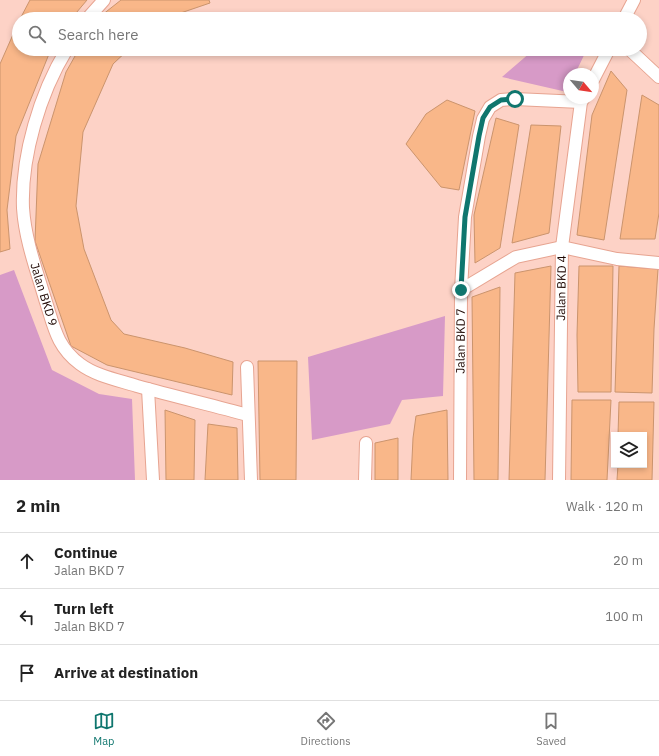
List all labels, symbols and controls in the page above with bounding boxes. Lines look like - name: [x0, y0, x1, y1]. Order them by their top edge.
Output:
- search box: [12, 12, 647, 56]
- icon: search: [26, 23, 48, 45]
- text: Search here: [58, 25, 138, 44]
- north arrow: [563, 68, 599, 104]
- route start: [506, 90, 524, 108]
- street label: Jalan BKD 4: [553, 255, 569, 321]
- street label: Jalan BKD 9: [27, 261, 61, 328]
- route end: [452, 281, 470, 299]
- street label: Jalan BKD 7: [453, 308, 468, 374]
- map controls: [611, 432, 647, 468]
- button: layers: [611, 432, 647, 468]
- text: 2 min: [16, 495, 60, 517]
- text: Walk · 120 m: [566, 498, 643, 515]
- text: Continue: [54, 543, 118, 562]
- icon: ahead: [16, 550, 38, 572]
- text: 20 m: [613, 552, 643, 569]
- text: Jalan BKD 7: [54, 562, 125, 579]
- text: Turn left: [54, 599, 114, 618]
- icon: left: [16, 606, 38, 628]
- text: 100 m: [605, 608, 643, 625]
- text: Jalan BKD 7: [54, 618, 125, 635]
- icon: arrive: [16, 662, 38, 684]
- text: Arrive at destination: [54, 663, 198, 682]
- tab: Map: [93, 710, 115, 748]
- tab: Directions: [301, 710, 351, 748]
- tab: Saved: [536, 710, 566, 748]

